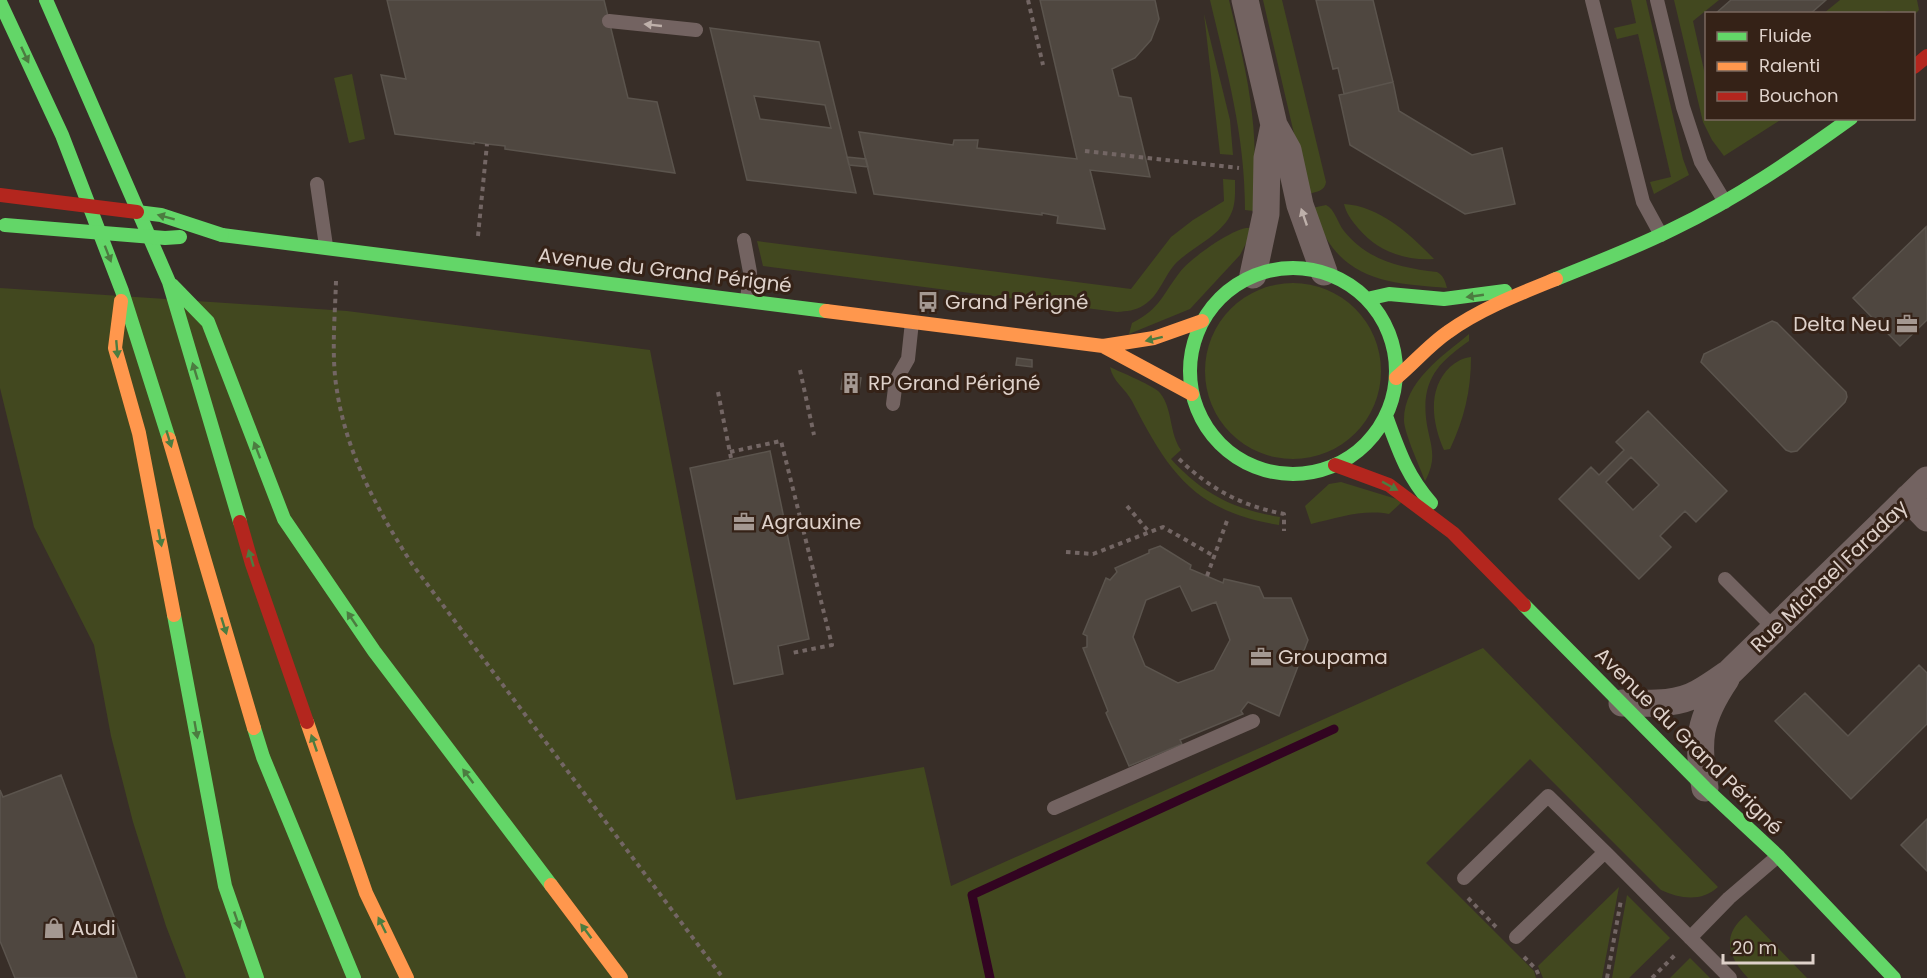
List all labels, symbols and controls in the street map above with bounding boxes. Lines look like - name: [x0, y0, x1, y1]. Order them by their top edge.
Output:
- legend: [1705, 12, 1915, 120]
- one-way arrow: [643, 20, 662, 30]
- text: Fluide: [1759, 23, 1812, 48]
- one-way arrow: [20, 46, 29, 63]
- text: Ralenti: [1759, 53, 1820, 78]
- text: Bouchon: [1759, 83, 1839, 108]
- one-way arrow: [1299, 208, 1309, 226]
- one-way arrow: [157, 212, 175, 222]
- street label: Avenue du Grand Périgné: [537, 241, 793, 299]
- one-way arrow: [104, 245, 113, 263]
- place label: Grand Périgné: [945, 288, 1088, 316]
- bus stop icon: Grand Périgné: [916, 290, 940, 314]
- one-way arrow: [1466, 291, 1485, 300]
- place label: Delta Neu: [1793, 310, 1890, 338]
- office icon: Delta Neu: [1895, 312, 1919, 336]
- one-way arrow: [1145, 334, 1163, 344]
- one-way arrow: [112, 339, 122, 358]
- one-way arrow: [190, 362, 199, 380]
- place label: RP Grand Périgné: [868, 369, 1040, 397]
- building icon: RP Grand Périgné: [839, 371, 863, 395]
- one-way arrow: [165, 430, 174, 448]
- one-way arrow: [252, 441, 261, 459]
- one-way arrow: [1381, 481, 1398, 491]
- street label: Rue Michael Faraday: [1744, 493, 1914, 659]
- place label: Agrauxine: [761, 508, 861, 536]
- office icon: Agrauxine: [732, 510, 756, 534]
- one-way arrow: [156, 529, 165, 548]
- one-way arrow: [246, 549, 255, 567]
- one-way arrow: [347, 611, 358, 627]
- one-way arrow: [220, 617, 229, 635]
- street label: Avenue du Grand Périgné: [1589, 641, 1789, 841]
- place label: Groupama: [1278, 643, 1388, 671]
- office icon: Groupama: [1249, 645, 1273, 669]
- one-way arrow: [192, 721, 201, 740]
- one-way arrow: [309, 734, 319, 752]
- one-way arrow: [463, 768, 475, 783]
- one-way arrow: [232, 912, 242, 930]
- place label: Audi: [71, 914, 116, 942]
- shop icon: Audi: [42, 916, 66, 940]
- one-way arrow: [377, 917, 387, 934]
- one-way arrow: [580, 924, 592, 940]
- scale bar: [1723, 927, 1813, 965]
- text: 20 m: [1732, 935, 1777, 960]

